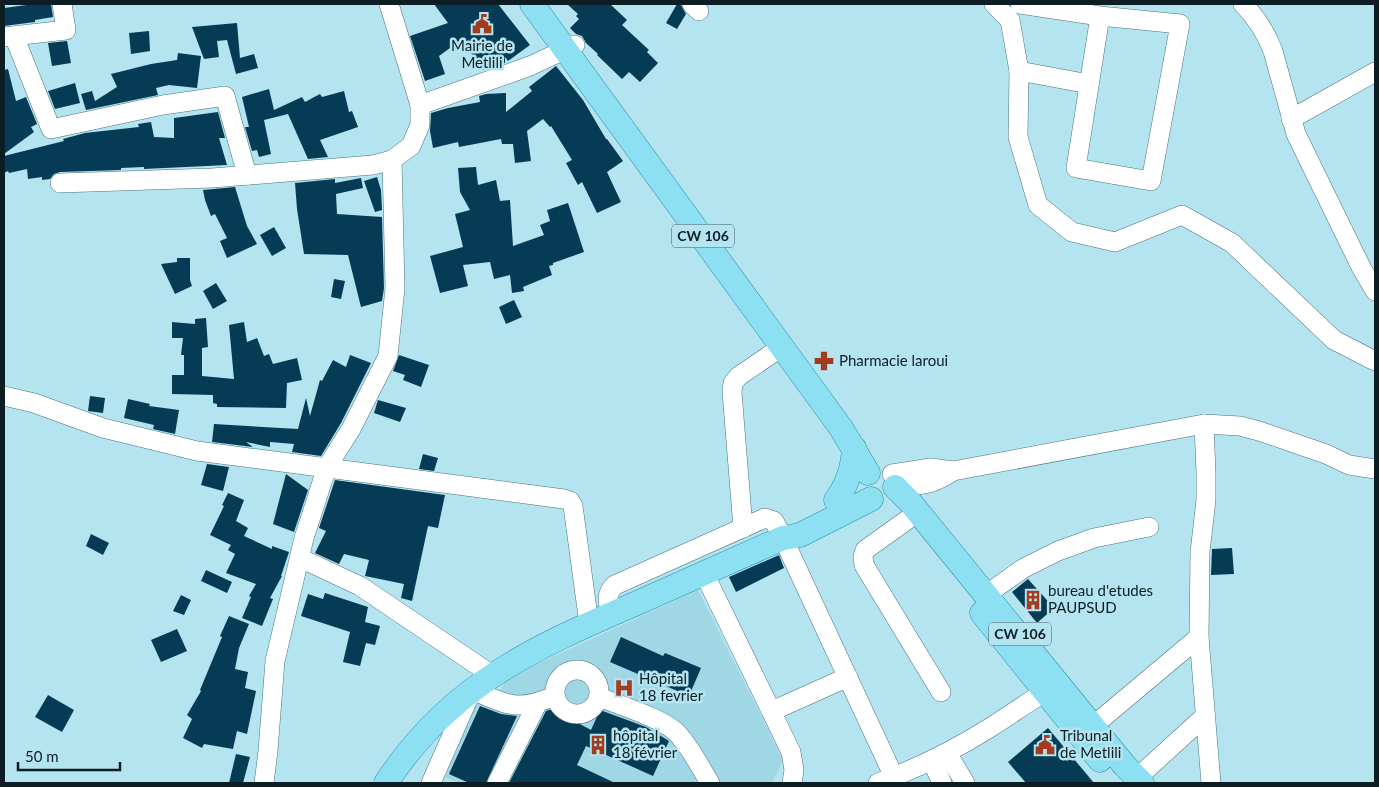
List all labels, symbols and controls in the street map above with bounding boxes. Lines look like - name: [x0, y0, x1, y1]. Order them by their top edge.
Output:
- public building icon: Mairie de Metlili: [471, 13, 493, 35]
- place label: Mairie de Metlili: [451, 36, 513, 71]
- road number: CW 106: [672, 225, 734, 248]
- pharmacy icon: Pharmacie laroui: [813, 350, 835, 372]
- place label: Pharmacie laroui: [839, 351, 948, 369]
- place label: bureau d'etudes PAUPSUD: [1048, 581, 1153, 616]
- building icon: bureau d'etudes PAUPSUD: [1022, 589, 1044, 611]
- road number: CW 106: [989, 622, 1051, 646]
- place label: Hôpital 18 fevrier: [639, 669, 704, 704]
- hospital icon: Hôpital 18 fevrier: [613, 677, 635, 699]
- place label: hôpital 18 février: [613, 726, 678, 761]
- place label: Tribunal de Metlili: [1060, 726, 1121, 761]
- building icon: hôpital 18 février: [587, 734, 609, 756]
- public building icon: Tribunal de Metlili: [1034, 734, 1056, 756]
- scale bar: [18, 740, 120, 772]
- text: 50 m: [25, 747, 59, 765]

